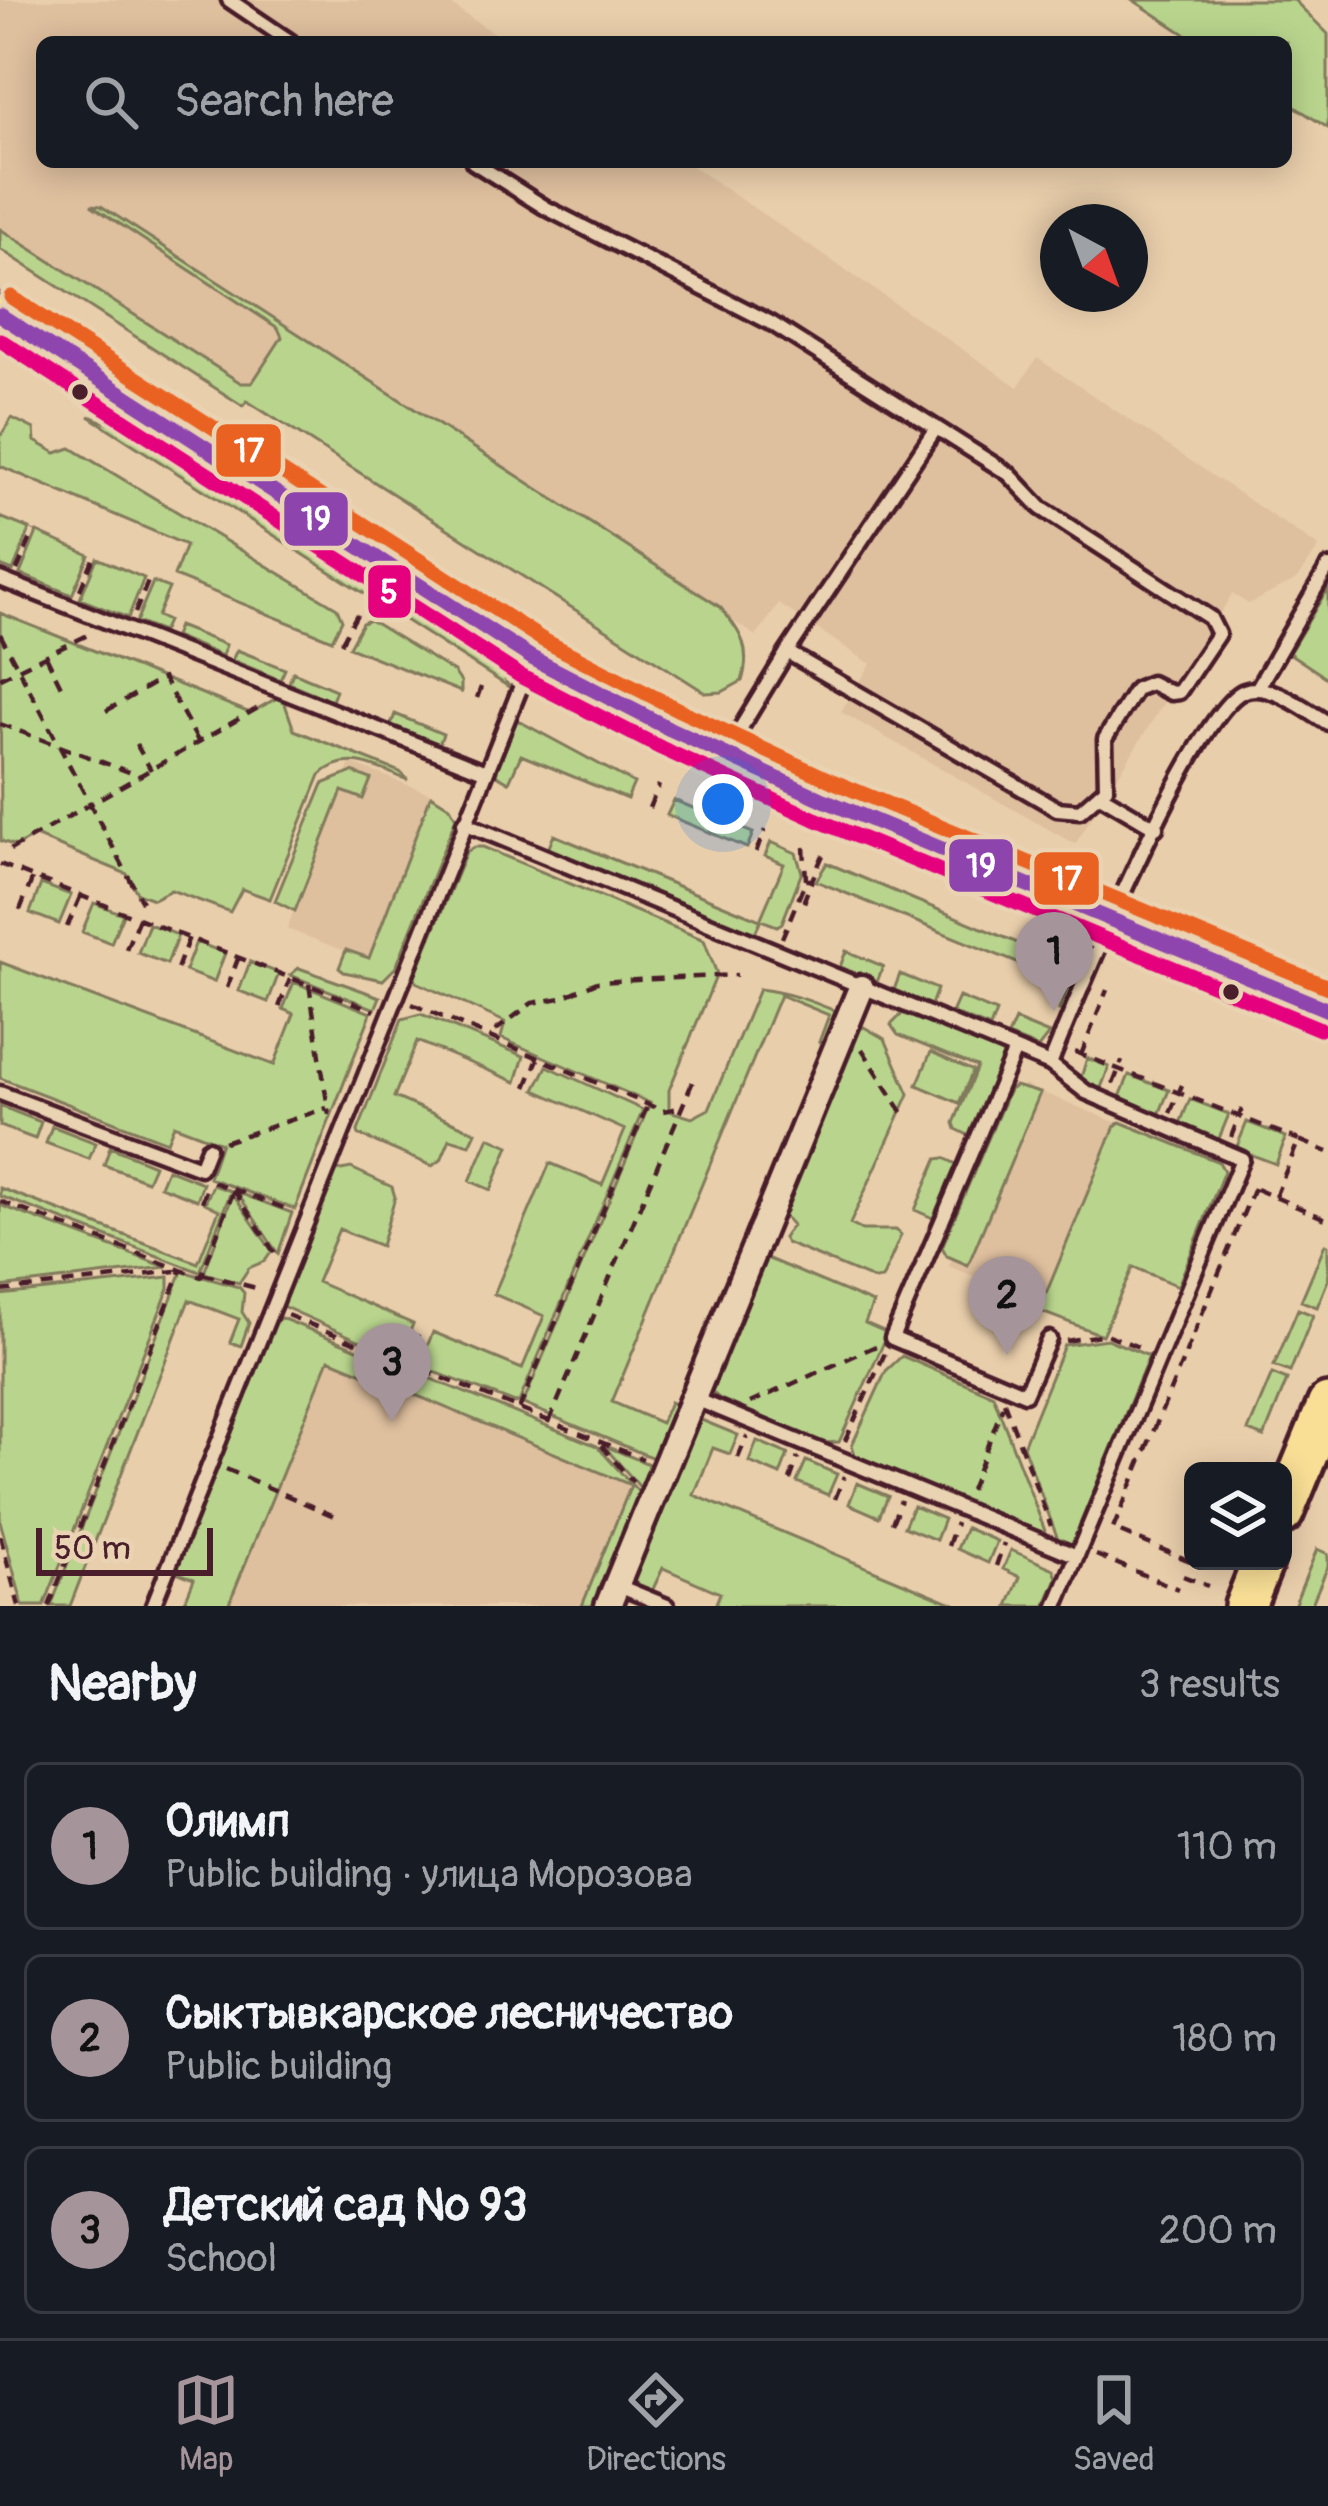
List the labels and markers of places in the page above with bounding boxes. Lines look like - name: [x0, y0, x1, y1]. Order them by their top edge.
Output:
- unlabelled marker: [69, 381, 91, 403]
- pin: 1: [1015, 912, 1093, 1011]
- unlabelled marker: [1220, 981, 1242, 1003]
- pin: 2: [968, 1256, 1046, 1355]
- pin: 3: [353, 1323, 431, 1422]

